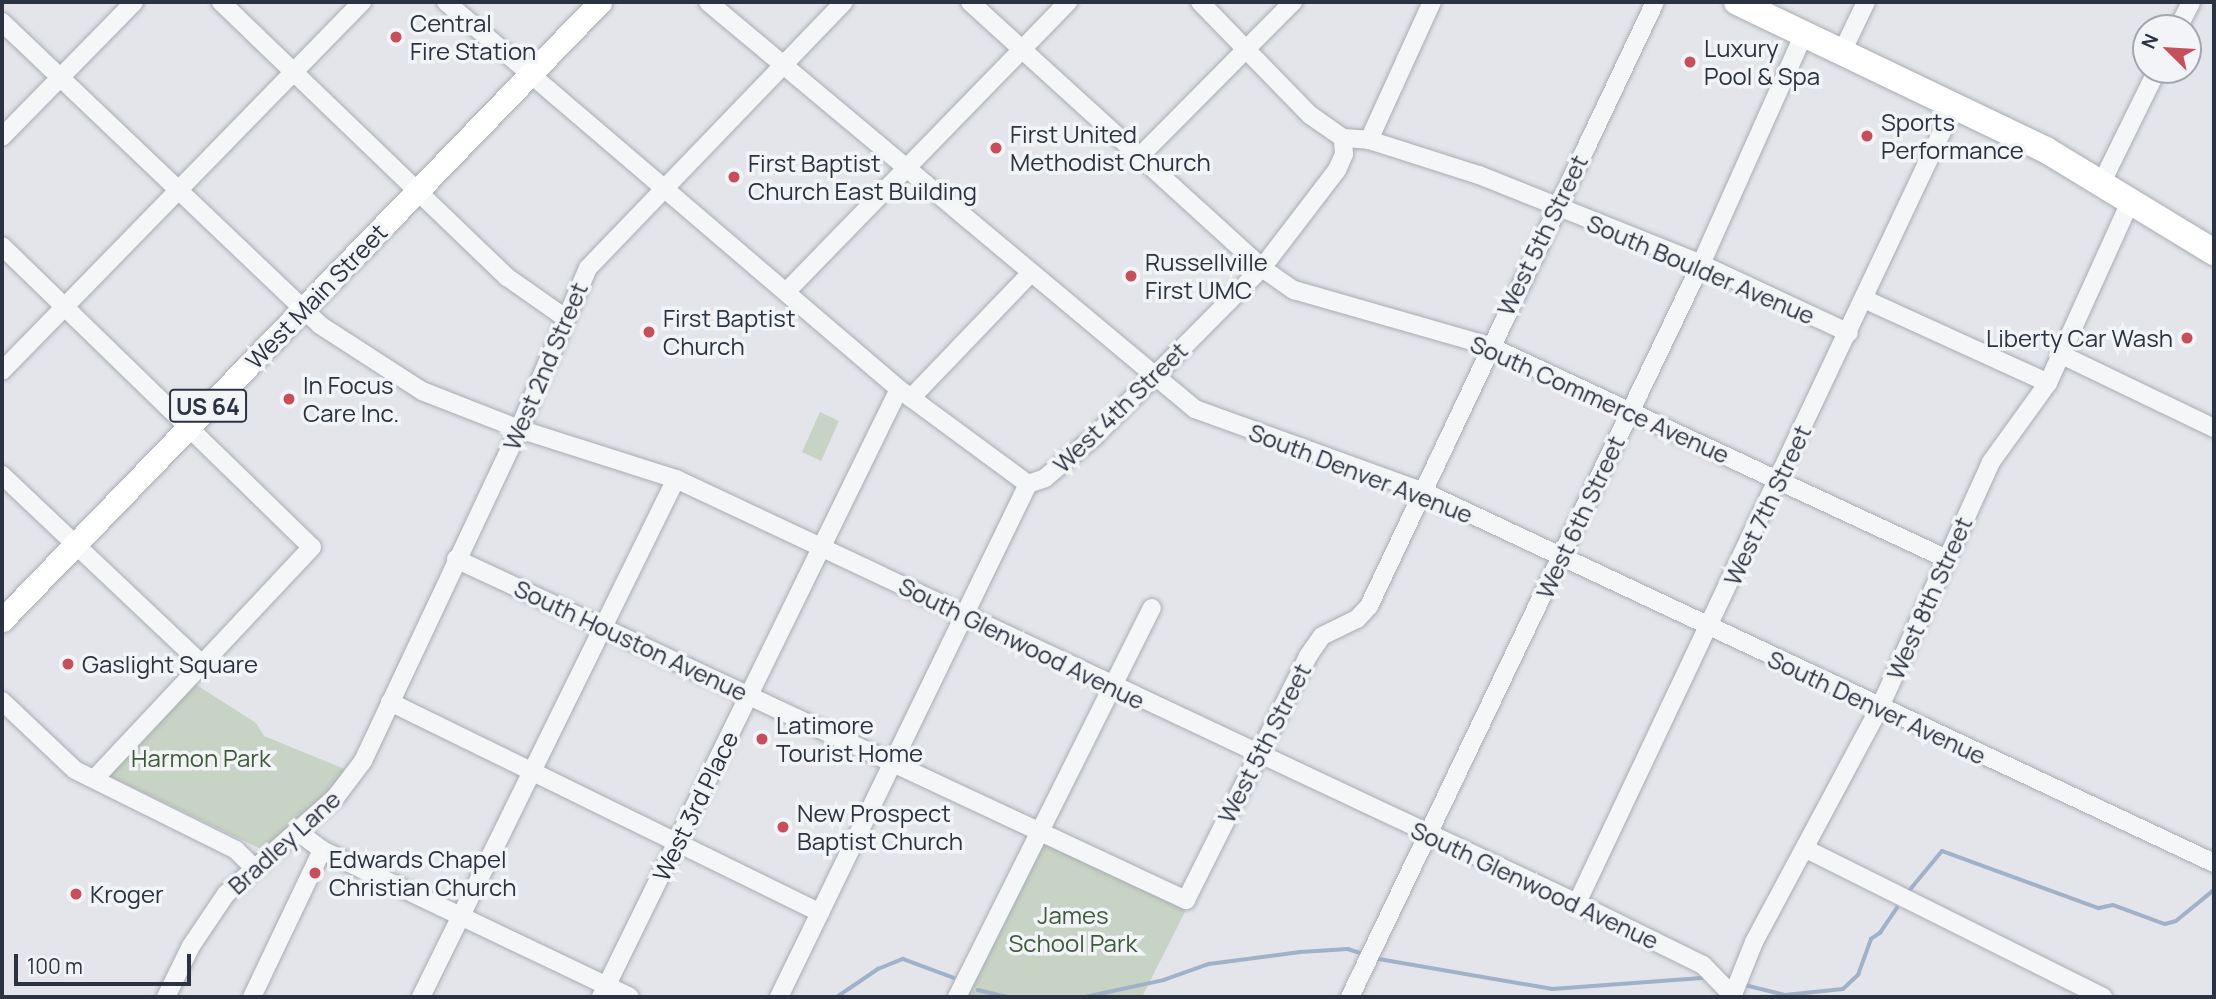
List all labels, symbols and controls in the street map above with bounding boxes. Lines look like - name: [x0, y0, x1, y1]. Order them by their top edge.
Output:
- place label: Central Fire Station: [410, 9, 536, 65]
- north arrow: [2132, 14, 2202, 84]
- marker: Central Fire Station: [388, 29, 404, 45]
- text: N: [2135, 30, 2164, 53]
- place label: Luxury Pool & Spa: [1704, 34, 1820, 90]
- marker: Luxury Pool & Spa: [1682, 54, 1698, 70]
- place label: Sports Performance: [1881, 108, 2024, 164]
- place label: First United Methodist Church: [1010, 120, 1211, 176]
- marker: Sports Performance: [1859, 128, 1875, 144]
- marker: First United Methodist Church: [988, 140, 1004, 156]
- place label: First Baptist Church East Building: [748, 149, 977, 205]
- street label: West 5th Street: [1491, 150, 1593, 320]
- marker: First Baptist Church East Building: [726, 169, 742, 185]
- street label: South Boulder Avenue: [1583, 208, 1819, 330]
- street label: West Main Street: [239, 217, 393, 375]
- place label: Russellville First UMC: [1145, 248, 1268, 304]
- marker: Russellville First UMC: [1123, 268, 1139, 284]
- street label: West 2nd Street: [497, 278, 593, 454]
- place label: First Baptist Church: [663, 304, 796, 360]
- marker: First Baptist Church: [641, 324, 657, 340]
- place label: Liberty Car Wash: [1986, 324, 2173, 352]
- street label: South Commerce Avenue: [1466, 329, 1734, 469]
- marker: Liberty Car Wash: [2179, 330, 2195, 346]
- street label: West 4th Street: [1047, 336, 1193, 478]
- place label: In Focus Care Inc.: [303, 371, 399, 427]
- road number: US 64: [168, 386, 248, 426]
- marker: In Focus Care Inc.: [281, 391, 297, 407]
- street label: South Denver Avenue: [1245, 417, 1477, 529]
- street label: West 7th Street: [1717, 420, 1817, 590]
- street label: West 6th Street: [1530, 431, 1630, 603]
- street label: West 8th Street: [1880, 512, 1978, 684]
- street label: South Glenwood Avenue: [894, 571, 1150, 715]
- street label: South Houston Avenue: [510, 573, 752, 707]
- street label: South Denver Avenue: [1763, 644, 1991, 770]
- place label: Gaslight Square: [82, 650, 258, 678]
- marker: Gaslight Square: [60, 656, 76, 672]
- street label: West 5th Street: [1211, 658, 1317, 828]
- place label: Latimore Tourist Home: [776, 711, 923, 767]
- street label: West 3rd Place: [646, 726, 744, 886]
- marker: Latimore Tourist Home: [754, 731, 770, 747]
- park label: Harmon Park: [131, 744, 271, 772]
- street label: Bradley Lane: [222, 784, 346, 900]
- place label: New Prospect Baptist Church: [797, 799, 963, 855]
- street label: South Glenwood Avenue: [1407, 815, 1663, 955]
- marker: New Prospect Baptist Church: [775, 819, 791, 835]
- place label: Edwards Chapel Christian Church: [329, 845, 517, 901]
- marker: Edwards Chapel Christian Church: [307, 865, 323, 881]
- place label: Kroger: [90, 880, 164, 908]
- marker: Kroger: [68, 886, 84, 902]
- park label: James School Park: [1009, 901, 1137, 957]
- scale bar: [18, 940, 194, 984]
- text: 100 m: [27, 952, 83, 980]

